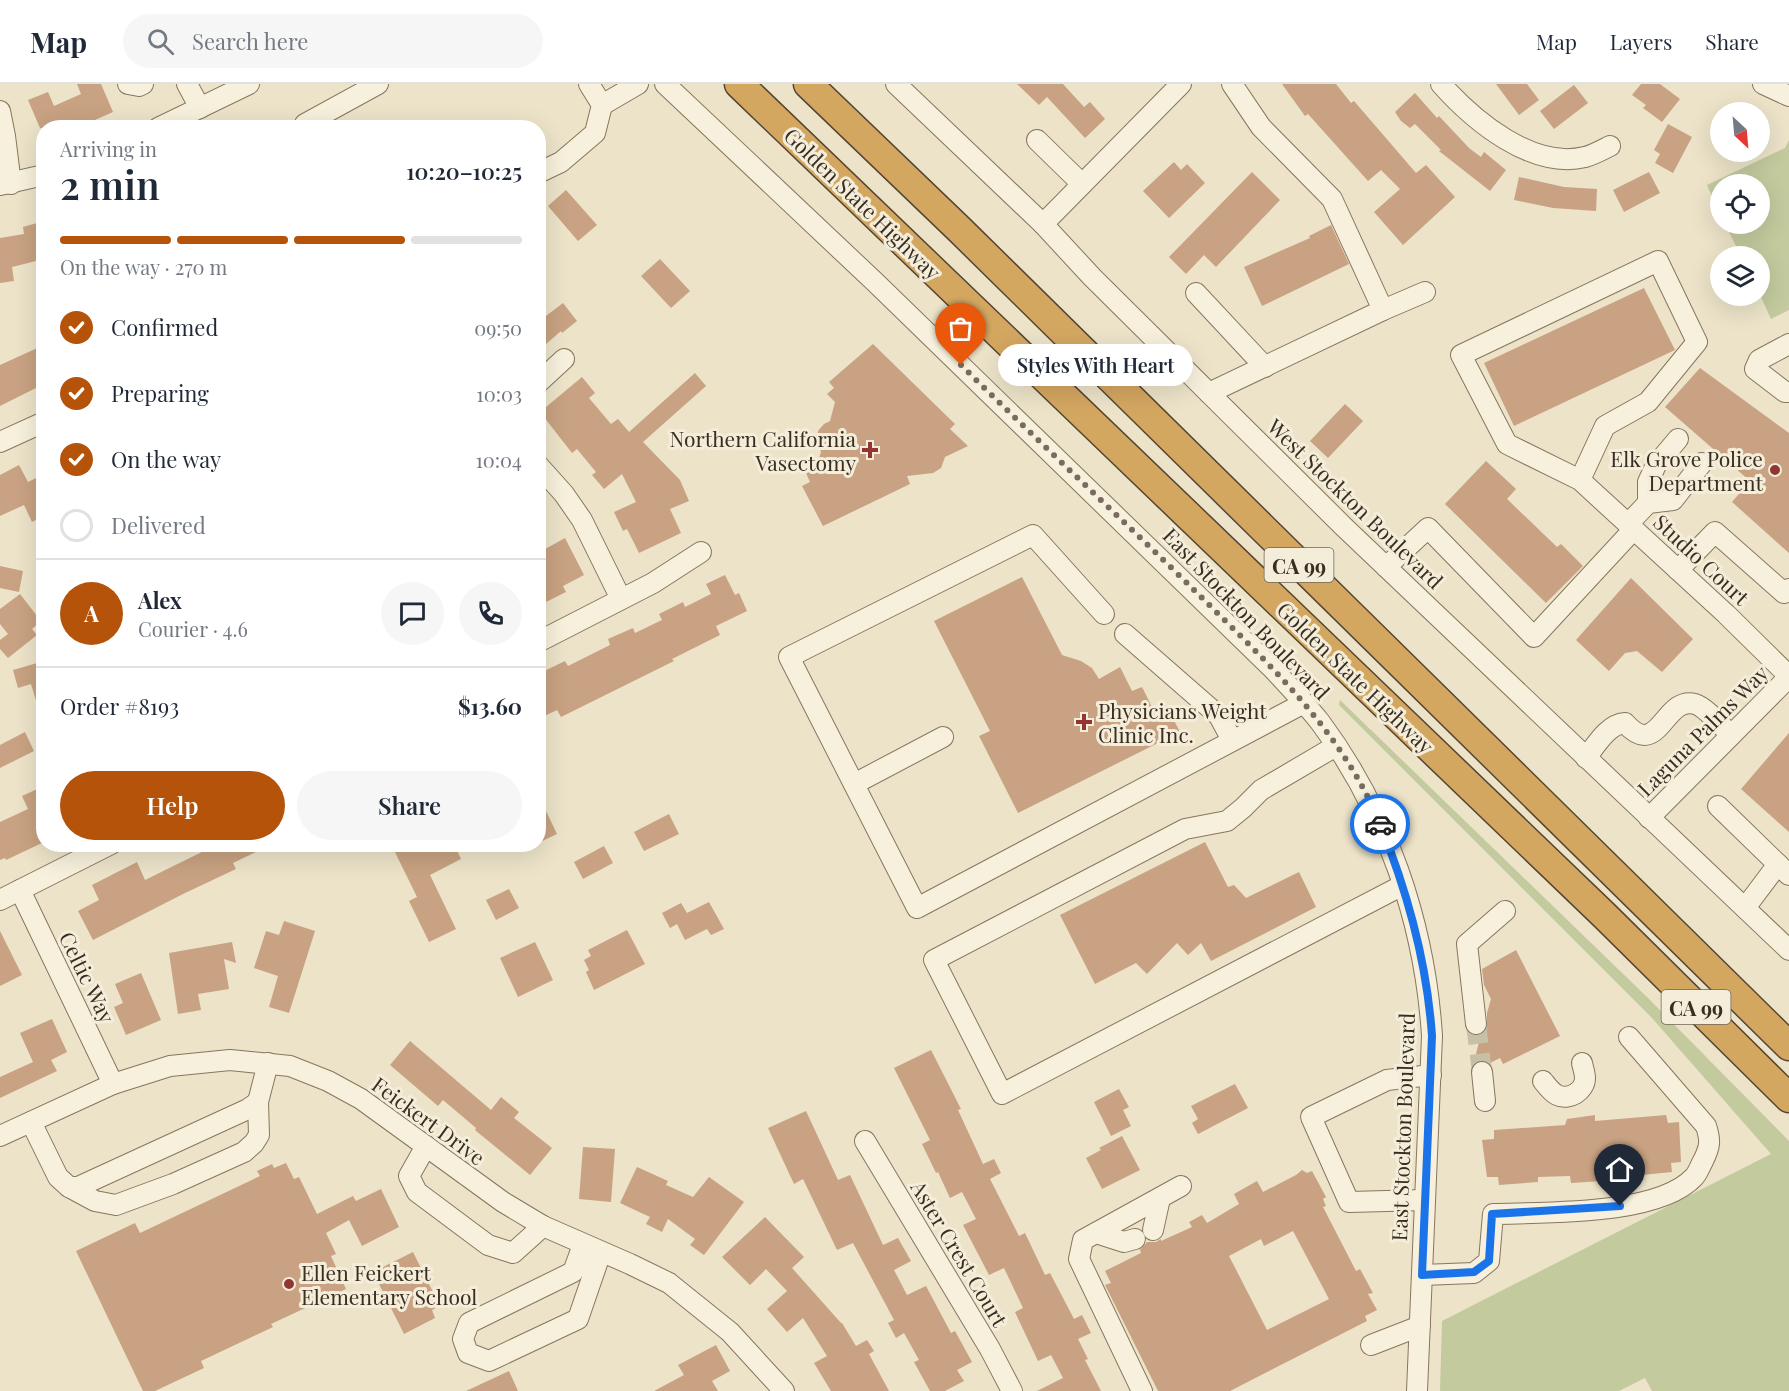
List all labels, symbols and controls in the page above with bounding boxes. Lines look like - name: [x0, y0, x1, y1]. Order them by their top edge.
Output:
- search box: [123, 14, 543, 68]
- text: Map: [30, 23, 87, 60]
- icon: search: [144, 25, 177, 58]
- text: Search here: [192, 26, 308, 56]
- text: Map: [1536, 27, 1577, 55]
- text: Layers: [1610, 27, 1672, 55]
- text: Share: [1705, 27, 1759, 55]
- north arrow: [1710, 102, 1770, 162]
- map controls: [1710, 102, 1770, 306]
- street label: Golden State Highway: [779, 121, 948, 285]
- text: Arriving in: [60, 135, 157, 162]
- text: 10:20–10:25: [406, 156, 522, 186]
- text: 2 min: [60, 158, 160, 210]
- button: locate: [1710, 174, 1770, 234]
- button: layers: [1710, 246, 1770, 306]
- text: On the way · 270 m: [60, 253, 227, 280]
- pin: [935, 303, 986, 365]
- icon: check: [60, 311, 93, 344]
- text: Confirmed: [111, 312, 218, 342]
- icon: bag: [944, 312, 977, 345]
- text: 09:50: [474, 314, 522, 341]
- callout: Styles With Heart: [997, 344, 1192, 386]
- text: Styles With Heart: [1017, 351, 1174, 378]
- icon: check: [60, 377, 93, 410]
- text: Preparing: [111, 378, 209, 408]
- text: 10:03: [476, 380, 522, 407]
- street label: West Stockton Boulevard: [1262, 411, 1450, 594]
- place label: Northern California Vasectomy: [669, 424, 857, 476]
- marker: Northern California Vasectomy: [861, 441, 879, 459]
- icon: check: [60, 443, 93, 476]
- text: On the way: [111, 444, 221, 474]
- place label: Elk Grove Police Department: [1610, 444, 1764, 496]
- text: 10:04: [475, 446, 522, 473]
- marker: Elk Grove Police Department: [1768, 463, 1782, 477]
- street label: Studio Court: [1648, 507, 1756, 611]
- text: Delivered: [111, 510, 206, 540]
- street label: East Stockton Boulevard: [1158, 521, 1336, 705]
- road number: CA 99: [1264, 548, 1334, 582]
- button: chat: [381, 582, 444, 645]
- button: phone: [459, 582, 522, 645]
- text: Alex: [138, 585, 182, 615]
- street label: Golden State Highway: [1272, 595, 1441, 759]
- text: A: [84, 598, 99, 628]
- text: Courier · 4.6: [138, 615, 248, 642]
- street label: Laguna Palms Way: [1631, 658, 1774, 801]
- text: Order #8193: [60, 691, 179, 721]
- text: $13.60: [458, 691, 522, 721]
- place label: Physicians Weight Clinic Inc.: [1098, 696, 1267, 748]
- marker: Physicians Weight Clinic Inc.: [1075, 713, 1093, 731]
- button: Help: [60, 771, 285, 840]
- button: Share: [297, 771, 522, 840]
- courier: [1350, 794, 1410, 854]
- icon: car: [1364, 808, 1397, 841]
- street label: Celtic Way: [54, 927, 122, 1028]
- road number: CA 99: [1662, 990, 1730, 1024]
- street label: East Stockton Boulevard: [1384, 1012, 1420, 1242]
- street label: Feickert Drive: [367, 1070, 491, 1170]
- pin: [1594, 1144, 1645, 1206]
- icon: home: [1603, 1153, 1636, 1186]
- street label: Aster Crest Court: [905, 1174, 1015, 1332]
- place label: Ellen Feickert Elementary School: [301, 1258, 477, 1310]
- marker: Ellen Feickert Elementary School: [282, 1277, 296, 1291]

